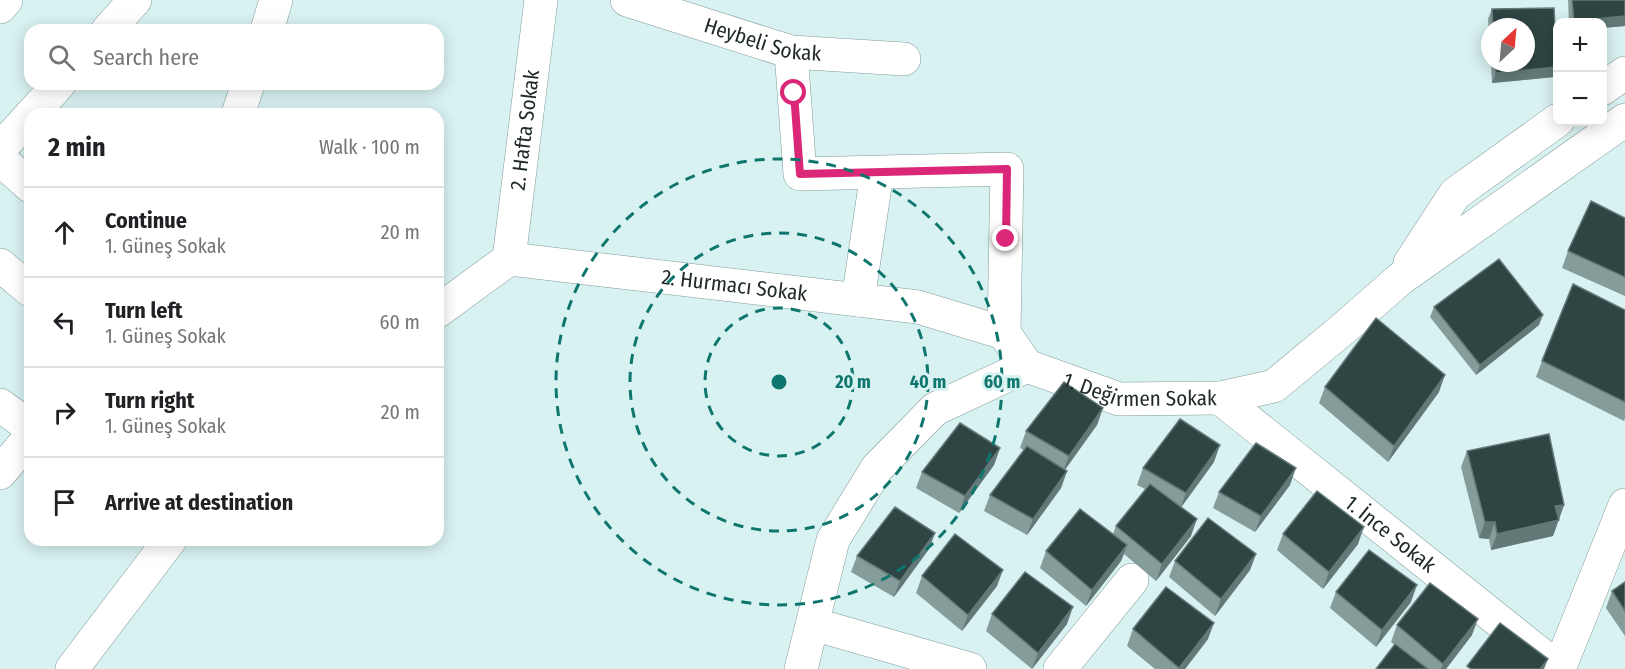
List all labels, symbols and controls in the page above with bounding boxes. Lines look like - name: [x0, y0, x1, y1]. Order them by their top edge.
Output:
- street label: Heybeli Sokak: [701, 12, 822, 67]
- north arrow: [1481, 18, 1535, 72]
- map controls: [1553, 18, 1607, 126]
- button: +: [1553, 18, 1607, 72]
- search box: [24, 24, 444, 90]
- icon: search: [45, 41, 78, 74]
- text: Search here: [93, 44, 199, 71]
- street label: 2. Hafta Sokak: [505, 68, 545, 192]
- button: −: [1553, 72, 1607, 126]
- route start: [780, 79, 806, 105]
- text: 2 min: [48, 132, 106, 163]
- text: Walk · 100 m: [319, 135, 420, 159]
- text: Continue: [105, 207, 187, 234]
- icon: ahead: [48, 216, 81, 249]
- text: 20 m: [381, 220, 420, 244]
- route end: [992, 225, 1018, 251]
- text: 1. Güneş Sokak: [105, 234, 226, 258]
- street label: 2. Hurmacı Sokak: [660, 264, 809, 307]
- text: Turn left: [105, 297, 183, 324]
- icon: left: [48, 306, 81, 339]
- text: 60 m: [380, 310, 420, 334]
- text: 1. Güneş Sokak: [105, 324, 226, 348]
- street label: 1. Değirmen Sokak: [1060, 367, 1217, 412]
- text: 20 m: [834, 371, 871, 393]
- text: 40 m: [910, 371, 946, 393]
- text: 60 m: [984, 371, 1020, 393]
- centre of rings: [769, 372, 789, 392]
- text: Turn right: [105, 387, 194, 414]
- icon: right: [48, 396, 81, 429]
- text: 20 m: [381, 400, 420, 424]
- text: 1. Güneş Sokak: [105, 414, 226, 438]
- icon: arrive: [48, 486, 81, 519]
- text: Arrive at destination: [105, 489, 293, 516]
- street label: 1. İnce Sokak: [1340, 490, 1441, 578]

